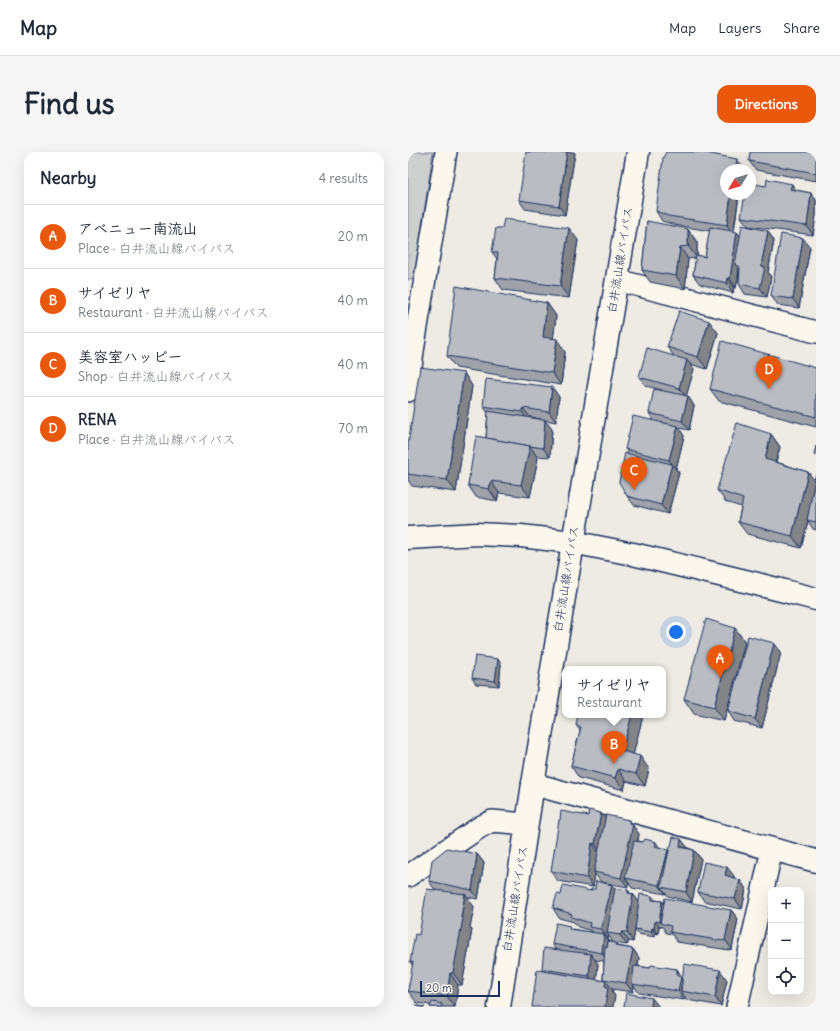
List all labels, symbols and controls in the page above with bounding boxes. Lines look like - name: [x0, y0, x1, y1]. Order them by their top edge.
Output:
- text: Map: [20, 16, 57, 40]
- text: Map: [669, 19, 696, 37]
- text: Layers: [718, 19, 761, 37]
- text: Share: [783, 19, 820, 37]
- button: Directions: [717, 85, 816, 123]
- text: Find us: [24, 86, 115, 122]
- north arrow: [720, 164, 756, 200]
- text: Nearby: [40, 167, 96, 189]
- text: 4 results: [319, 170, 368, 187]
- street label: 白井流山線バイパス: [604, 206, 635, 314]
- text: アベニュー南流山: [78, 219, 198, 238]
- text: A: [49, 228, 57, 245]
- text: 20 m: [338, 228, 368, 245]
- text: Place · 白井流山線バイパス: [78, 240, 235, 257]
- text: サイゼリヤ: [78, 283, 152, 302]
- text: B: [49, 292, 57, 309]
- text: 40 m: [337, 292, 368, 309]
- text: Restaurant · 白井流山線バイパス: [78, 304, 268, 321]
- text: 美容室ハッピー: [78, 347, 182, 366]
- text: C: [49, 356, 57, 373]
- text: 40 m: [337, 356, 368, 373]
- pin: D: [756, 356, 782, 389]
- text: Shop · 白井流山線バイパス: [78, 368, 233, 385]
- text: RENA: [78, 410, 116, 429]
- text: D: [48, 420, 58, 437]
- text: 70 m: [339, 420, 368, 437]
- text: Place · 白井流山線バイパス: [78, 431, 235, 448]
- pin: C: [621, 457, 647, 490]
- street label: 白井流山線バイパス: [550, 525, 581, 633]
- your location: [666, 622, 686, 642]
- pin: A: [707, 645, 733, 678]
- popup: [562, 666, 666, 718]
- text: サイゼリヤ: [577, 675, 651, 694]
- text: Restaurant: [577, 694, 642, 711]
- pin: B: [601, 731, 627, 764]
- street label: 白井流山線バイパス: [499, 845, 530, 953]
- map controls: [768, 887, 804, 995]
- button: +: [768, 887, 804, 923]
- button: −: [768, 923, 804, 959]
- button: locate: [768, 959, 804, 995]
- scale bar: [420, 979, 500, 998]
- text: 20 m: [426, 981, 452, 995]

